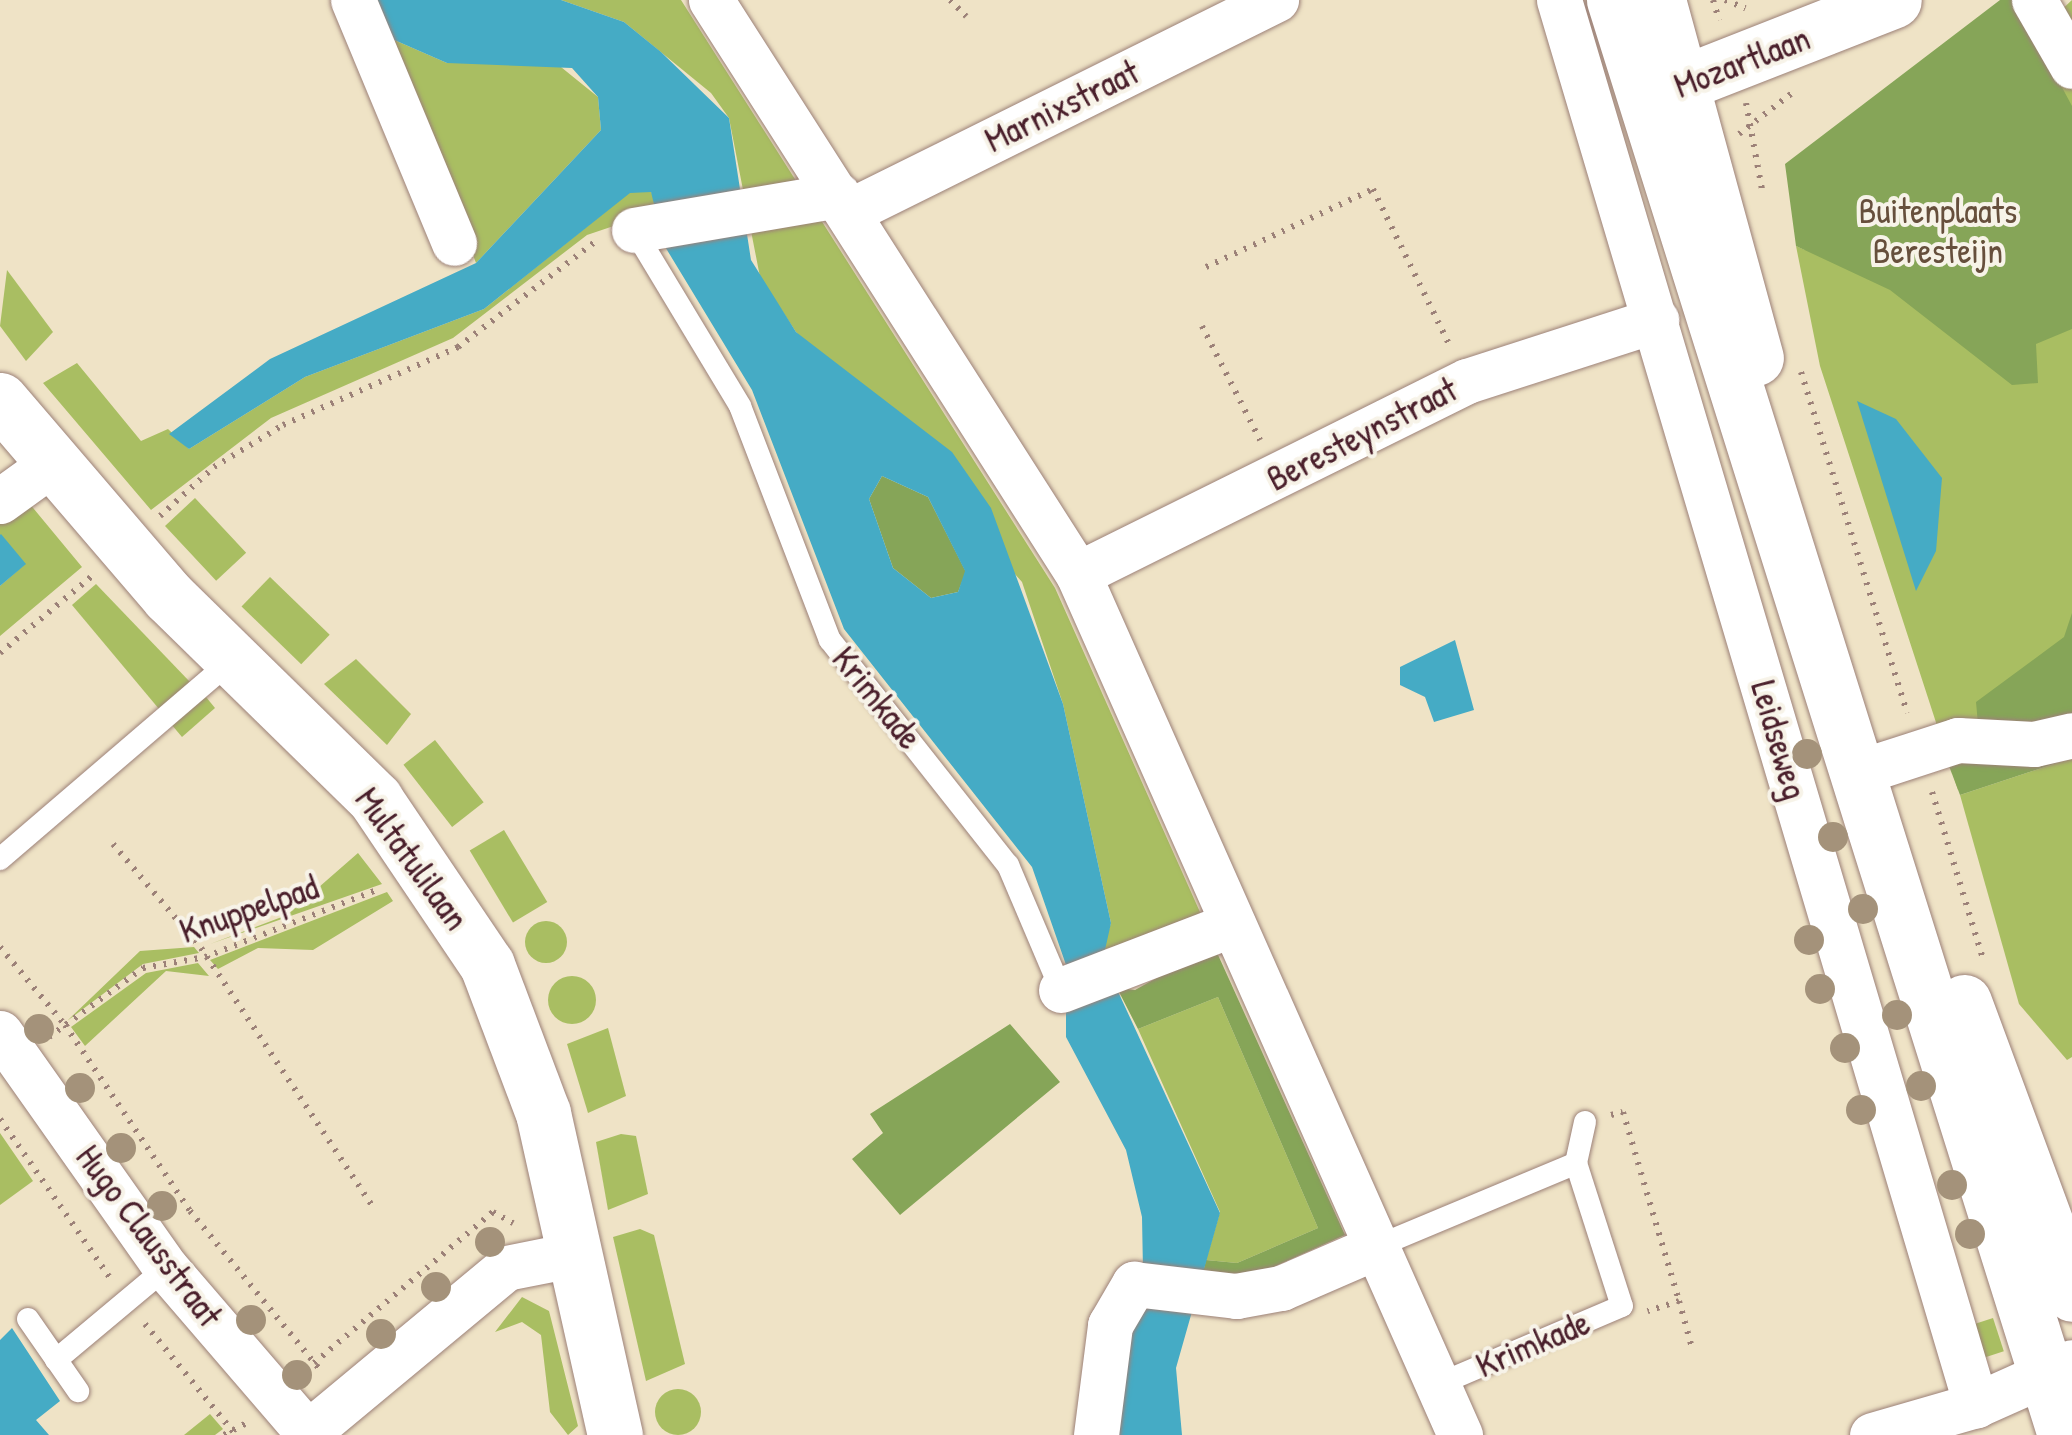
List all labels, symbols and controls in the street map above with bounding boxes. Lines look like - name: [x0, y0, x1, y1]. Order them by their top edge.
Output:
- street label: Mozartlaan: [1668, 17, 1816, 107]
- street label: Marnixstraat: [978, 51, 1146, 161]
- park label: Buitenplaats Beresteijn: [1859, 190, 2017, 272]
- street label: Beresteynstraat: [1260, 368, 1464, 500]
- street label: Krimkade: [823, 638, 931, 758]
- street label: Leidseweg: [1742, 676, 1816, 804]
- street label: Multatulilaan: [346, 780, 478, 938]
- street label: Knuppelpad: [174, 866, 324, 952]
- street label: Hugo Clausstraat: [67, 1137, 231, 1335]
- street label: Krimkade: [1470, 1301, 1596, 1387]

